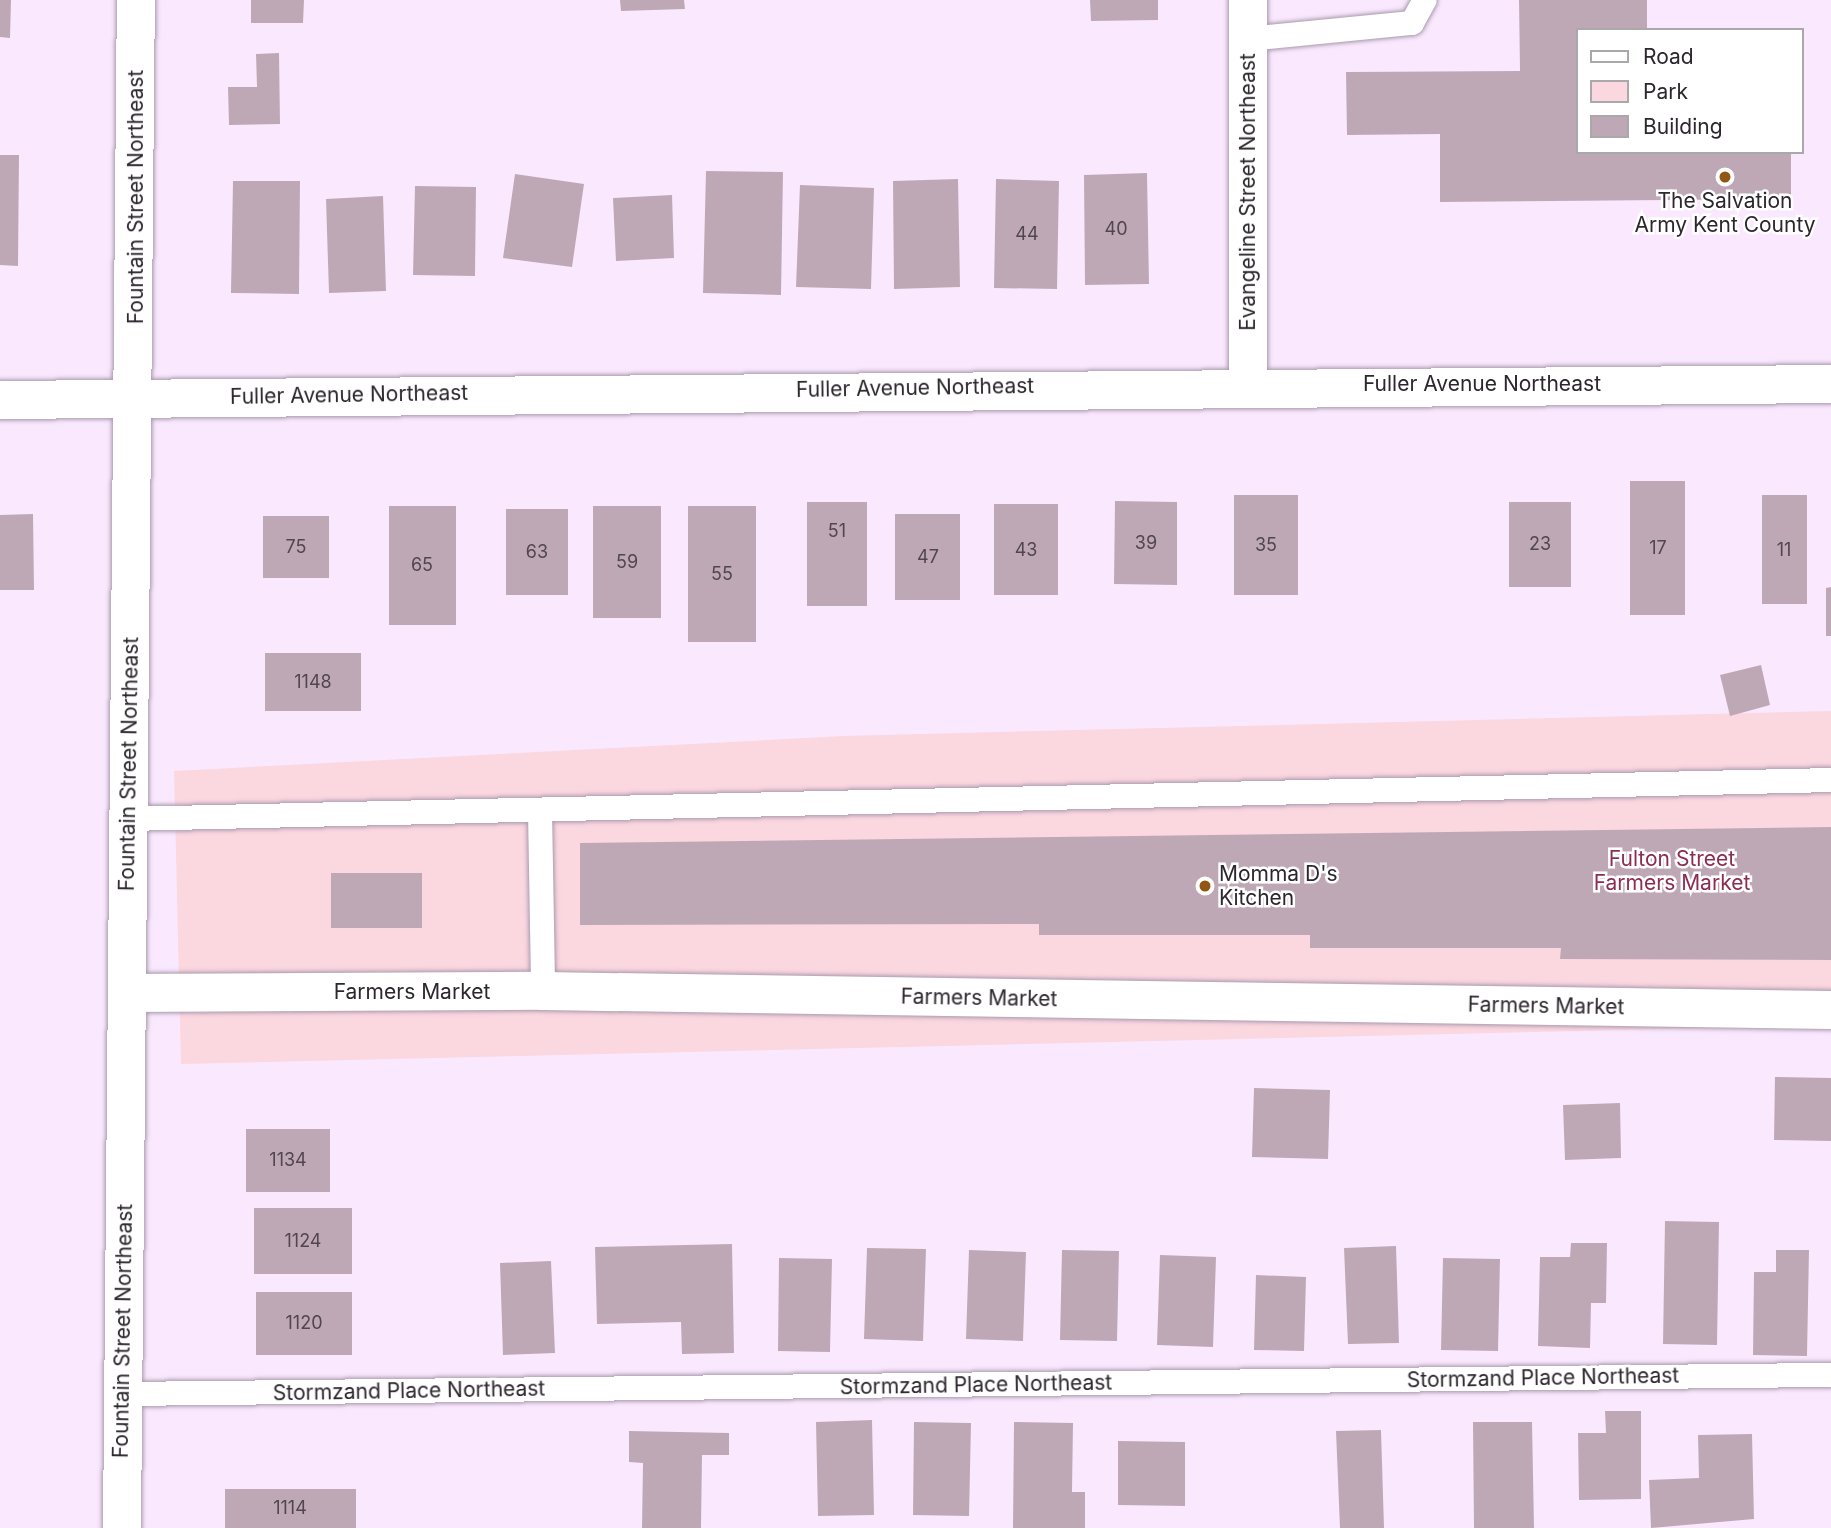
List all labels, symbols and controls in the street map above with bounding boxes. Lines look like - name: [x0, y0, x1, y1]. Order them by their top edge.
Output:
- legend: [1576, 28, 1803, 154]
- text: Road: [1643, 44, 1694, 69]
- street label: Evangeline Street Northeast: [1235, 53, 1261, 331]
- street label: Fountain Street Northeast: [123, 70, 149, 324]
- text: Park: [1643, 79, 1688, 104]
- text: Building: [1643, 114, 1723, 139]
- marker: The Salvation Army Kent County: [1717, 169, 1733, 185]
- place label: The Salvation Army Kent County: [1634, 188, 1816, 238]
- house number: 40: [1105, 218, 1127, 240]
- house number: 44: [1015, 223, 1039, 245]
- street label: Fuller Avenue Northeast: [1363, 371, 1601, 397]
- street label: Fuller Avenue Northeast: [796, 373, 1034, 403]
- street label: Fuller Avenue Northeast: [230, 380, 468, 410]
- house number: 51: [828, 520, 846, 542]
- house number: 39: [1135, 532, 1157, 554]
- house number: 23: [1529, 533, 1551, 555]
- house number: 35: [1255, 534, 1277, 556]
- house number: 75: [286, 536, 306, 558]
- house number: 17: [1649, 537, 1667, 559]
- house number: 43: [1015, 539, 1037, 561]
- house number: 11: [1777, 539, 1791, 561]
- house number: 63: [526, 541, 548, 563]
- house number: 47: [917, 546, 939, 568]
- house number: 59: [616, 551, 638, 573]
- house number: 65: [411, 554, 433, 576]
- house number: 55: [711, 563, 733, 585]
- street label: Fountain Street Northeast: [114, 637, 144, 891]
- house number: 1148: [294, 671, 332, 693]
- park label: Fulton Street Farmers Market: [1594, 846, 1750, 896]
- place label: Momma D's Kitchen: [1219, 861, 1338, 911]
- marker: Momma D's Kitchen: [1197, 878, 1213, 894]
- street label: Farmers Market: [334, 979, 490, 1005]
- street label: Farmers Market: [900, 984, 1058, 1012]
- street label: Farmers Market: [1467, 992, 1625, 1020]
- house number: 1134: [269, 1149, 307, 1171]
- street label: Fountain Street Northeast: [108, 1204, 138, 1458]
- house number: 1124: [285, 1230, 321, 1252]
- house number: 1120: [286, 1312, 322, 1334]
- street label: Stormzand Place Northeast: [1407, 1363, 1679, 1393]
- street label: Stormzand Place Northeast: [840, 1370, 1112, 1400]
- street label: Stormzand Place Northeast: [273, 1376, 545, 1406]
- house number: 1114: [273, 1497, 307, 1519]

